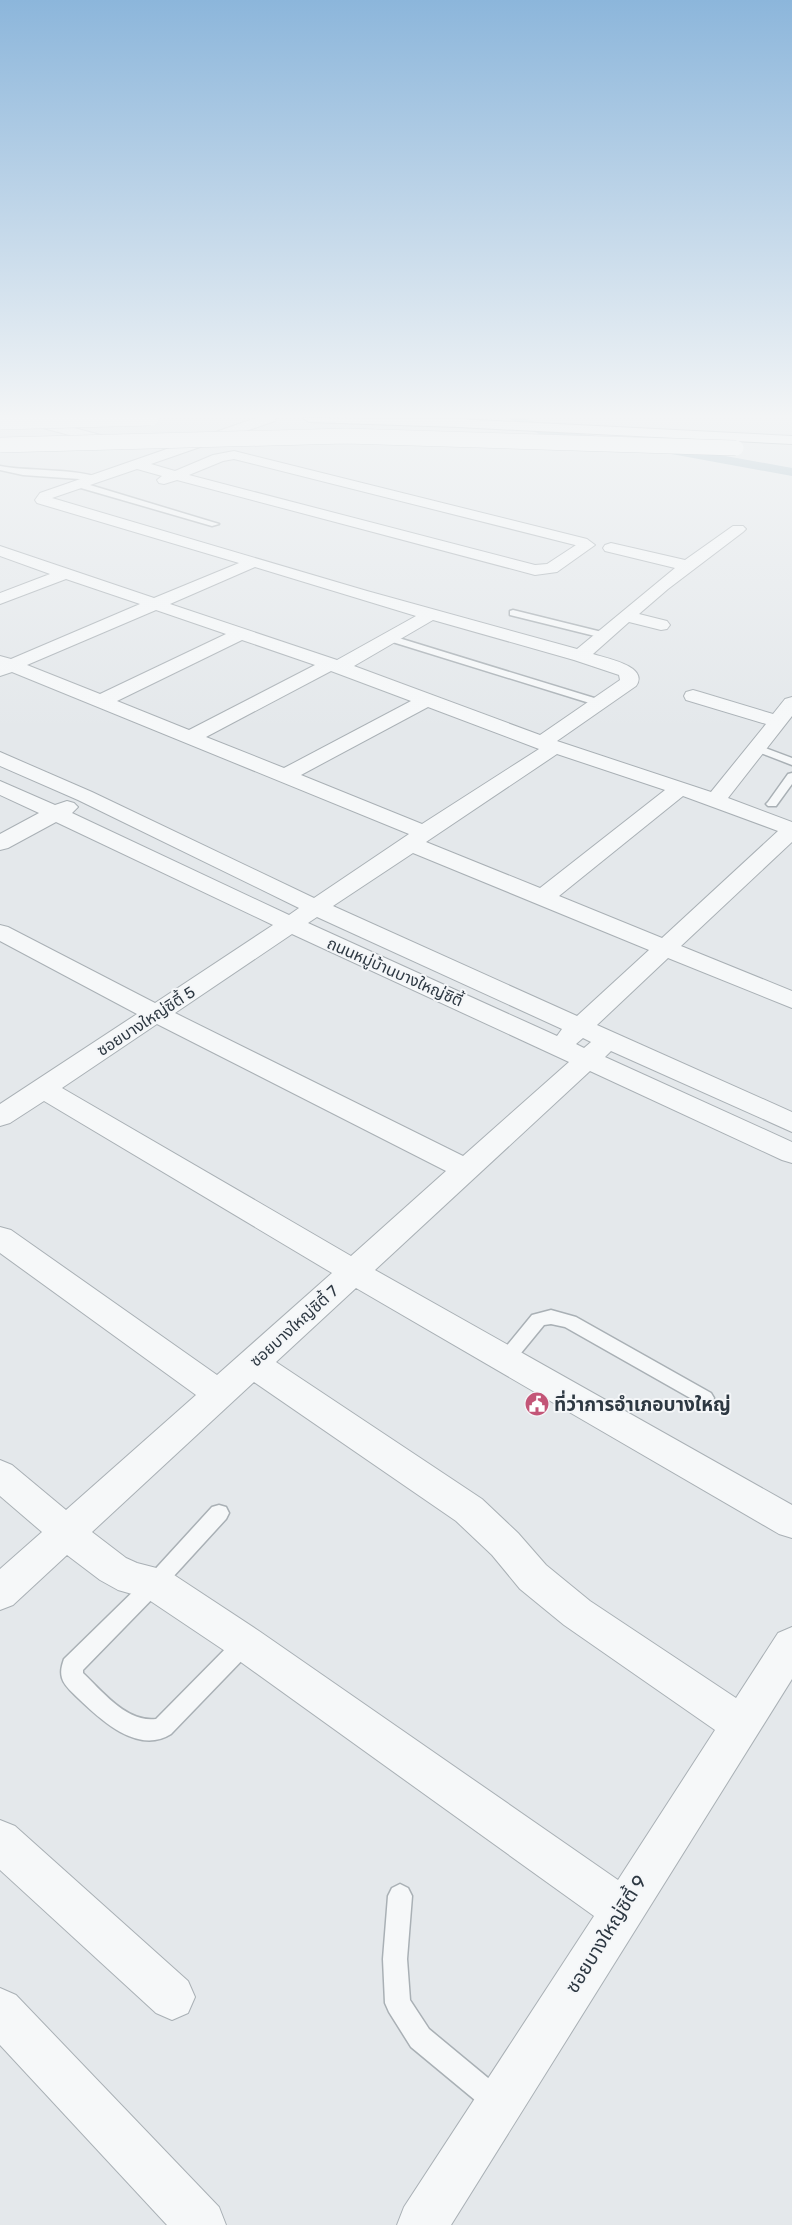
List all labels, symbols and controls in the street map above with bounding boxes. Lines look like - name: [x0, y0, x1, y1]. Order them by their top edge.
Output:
- street label: ถนนหมู่บ้านบางใหญ่ซิตี้: [324, 932, 467, 1011]
- street label: ซอยบางใหญ่ซิตี้ 5: [92, 980, 199, 1060]
- street label: ซอยบางใหญ่ซิตี้ 7: [245, 1280, 342, 1371]
- place label: ที่ว่าการอำเภอบางใหญ่: [554, 1390, 731, 1416]
- public building icon: ที่ว่าการอำเภอบางใหญ่: [524, 1391, 550, 1417]
- street label: ซอยบางใหญ่ซิตี้ 9: [559, 1870, 651, 1997]

